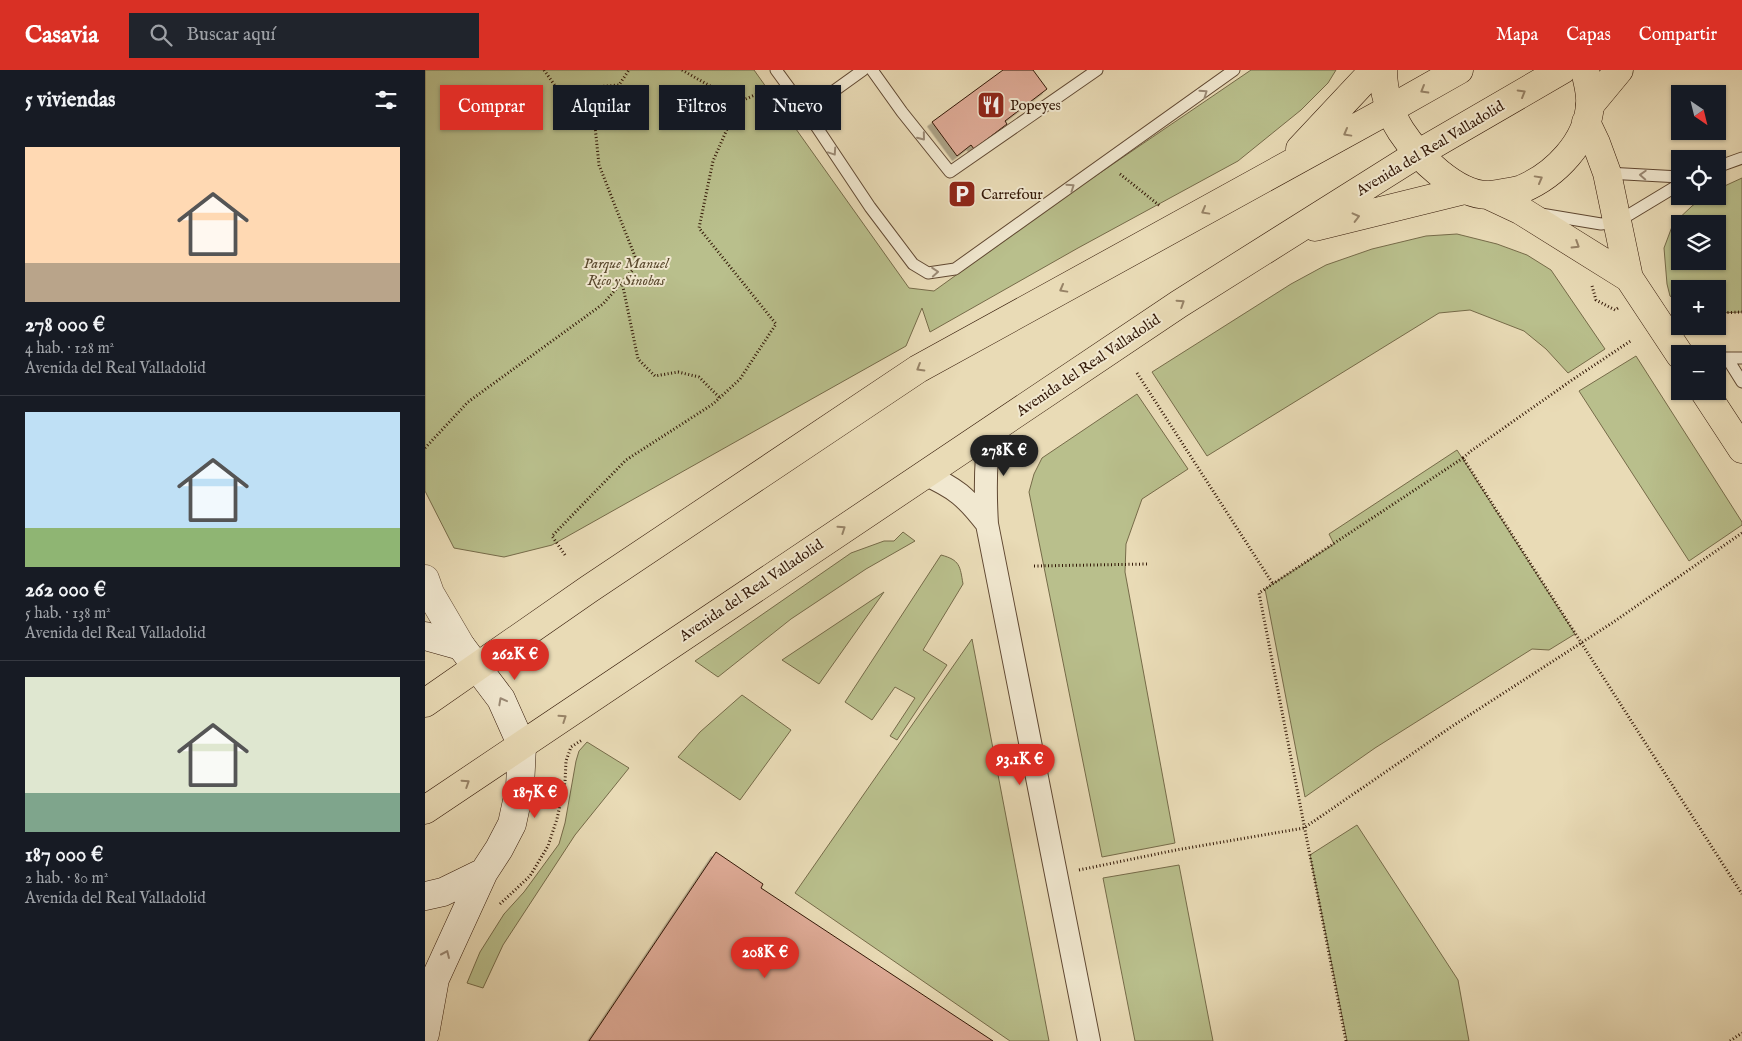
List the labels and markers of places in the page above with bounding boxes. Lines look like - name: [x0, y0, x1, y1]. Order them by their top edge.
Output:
- restaurant icon: Popeyes: [976, 90, 1006, 120]
- place label: Popeyes: [1010, 96, 1061, 115]
- parking icon: Carrefour: [947, 179, 977, 209]
- place label: Carrefour: [981, 185, 1043, 204]
- pin: 278K €: [963, 434, 1045, 477]
- pin: 262K €: [474, 638, 556, 681]
- pin: 93.1K €: [974, 744, 1066, 786]
- pin: 187K €: [494, 776, 576, 819]
- pin: 208K €: [724, 936, 806, 979]

